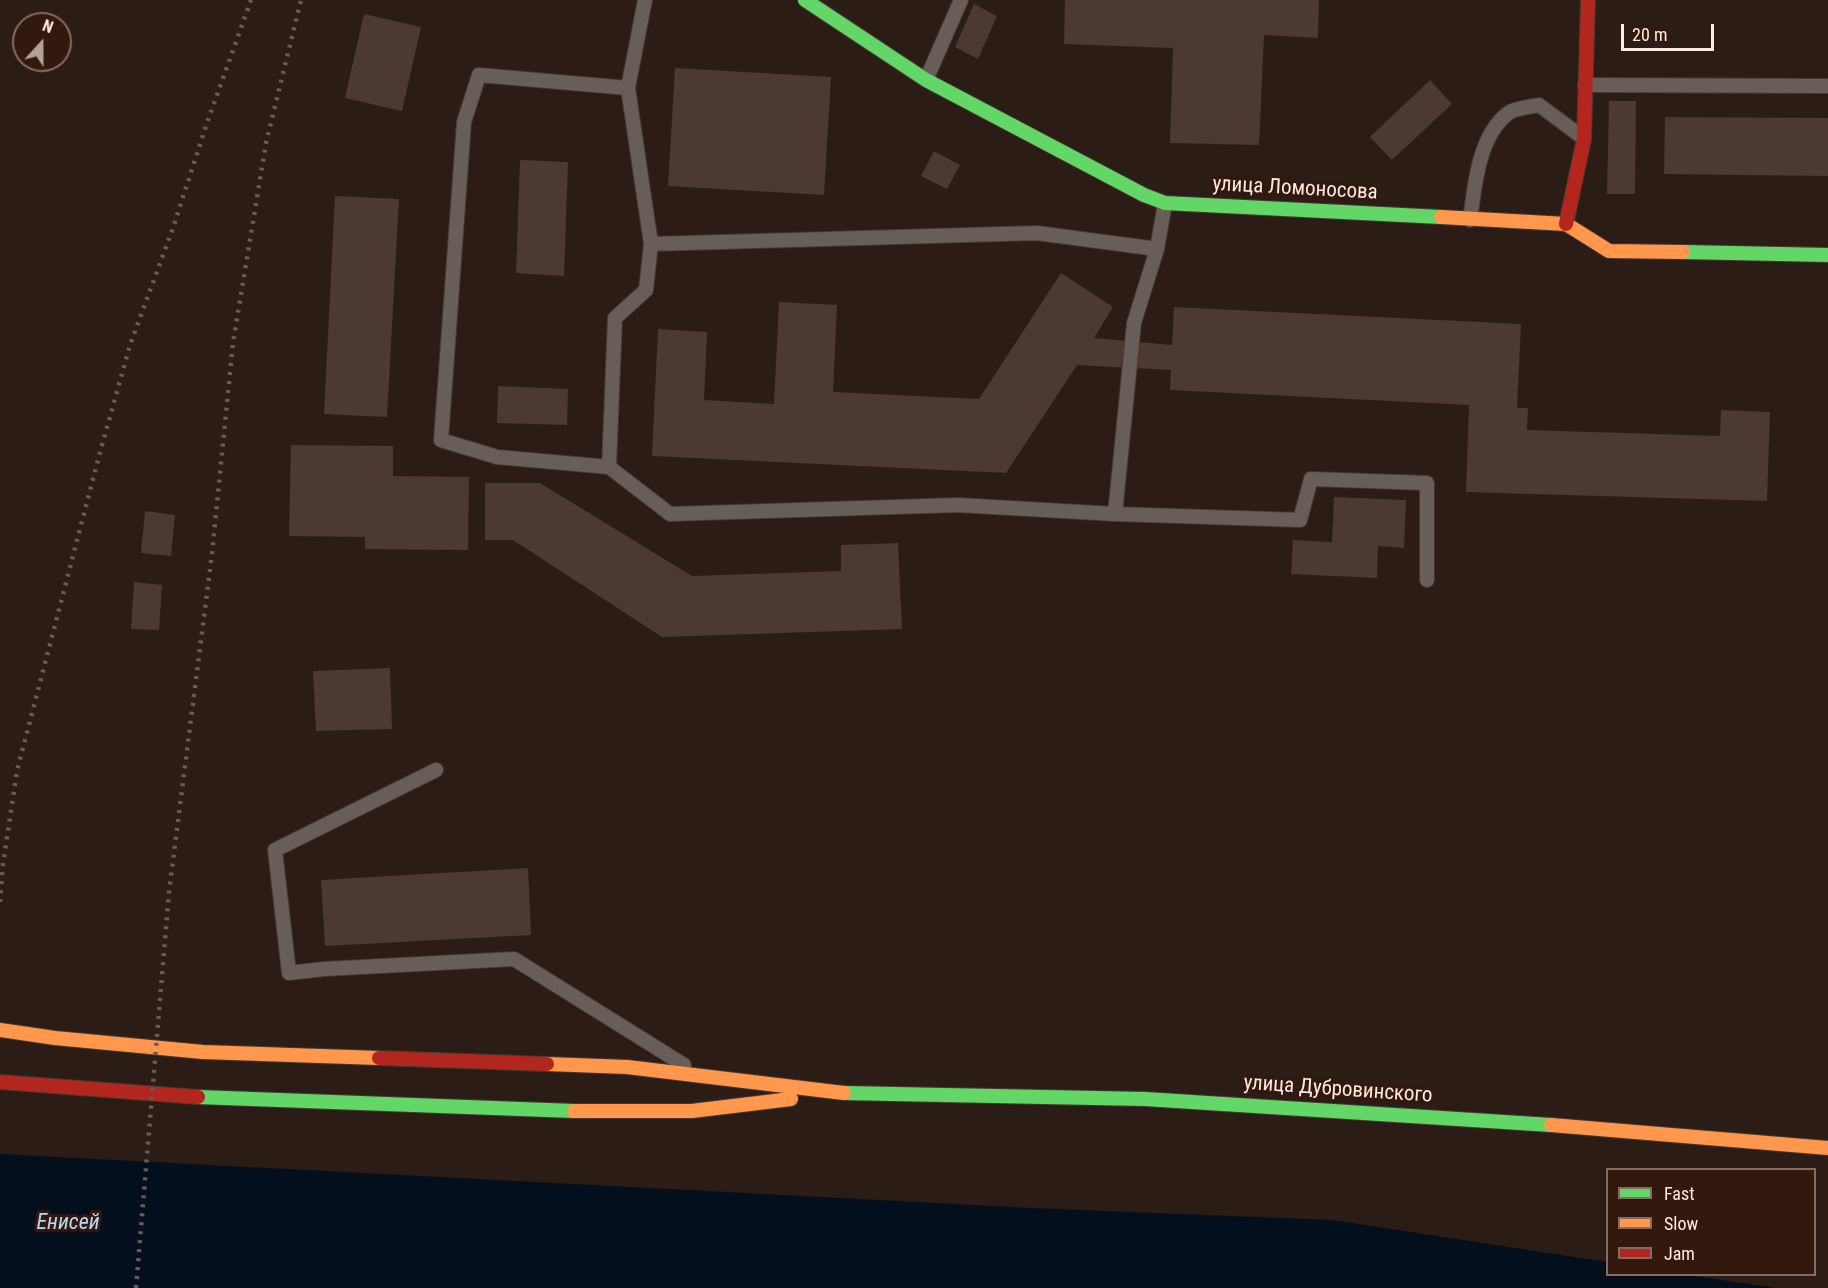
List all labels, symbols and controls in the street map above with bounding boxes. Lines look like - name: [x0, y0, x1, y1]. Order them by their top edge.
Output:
- north arrow: [12, 12, 72, 72]
- scale bar: [1624, 12, 1717, 50]
- text: N: [40, 16, 56, 37]
- text: 20 m: [1632, 24, 1667, 45]
- street label: улица Ломоносова: [1212, 172, 1378, 206]
- street label: улица Дубровинского: [1243, 1071, 1433, 1109]
- legend: [1606, 1168, 1816, 1276]
- text: Fast: [1664, 1183, 1695, 1204]
- water label: Енисей: [36, 1210, 100, 1236]
- text: Slow: [1664, 1213, 1698, 1234]
- text: Jam: [1664, 1243, 1695, 1264]

